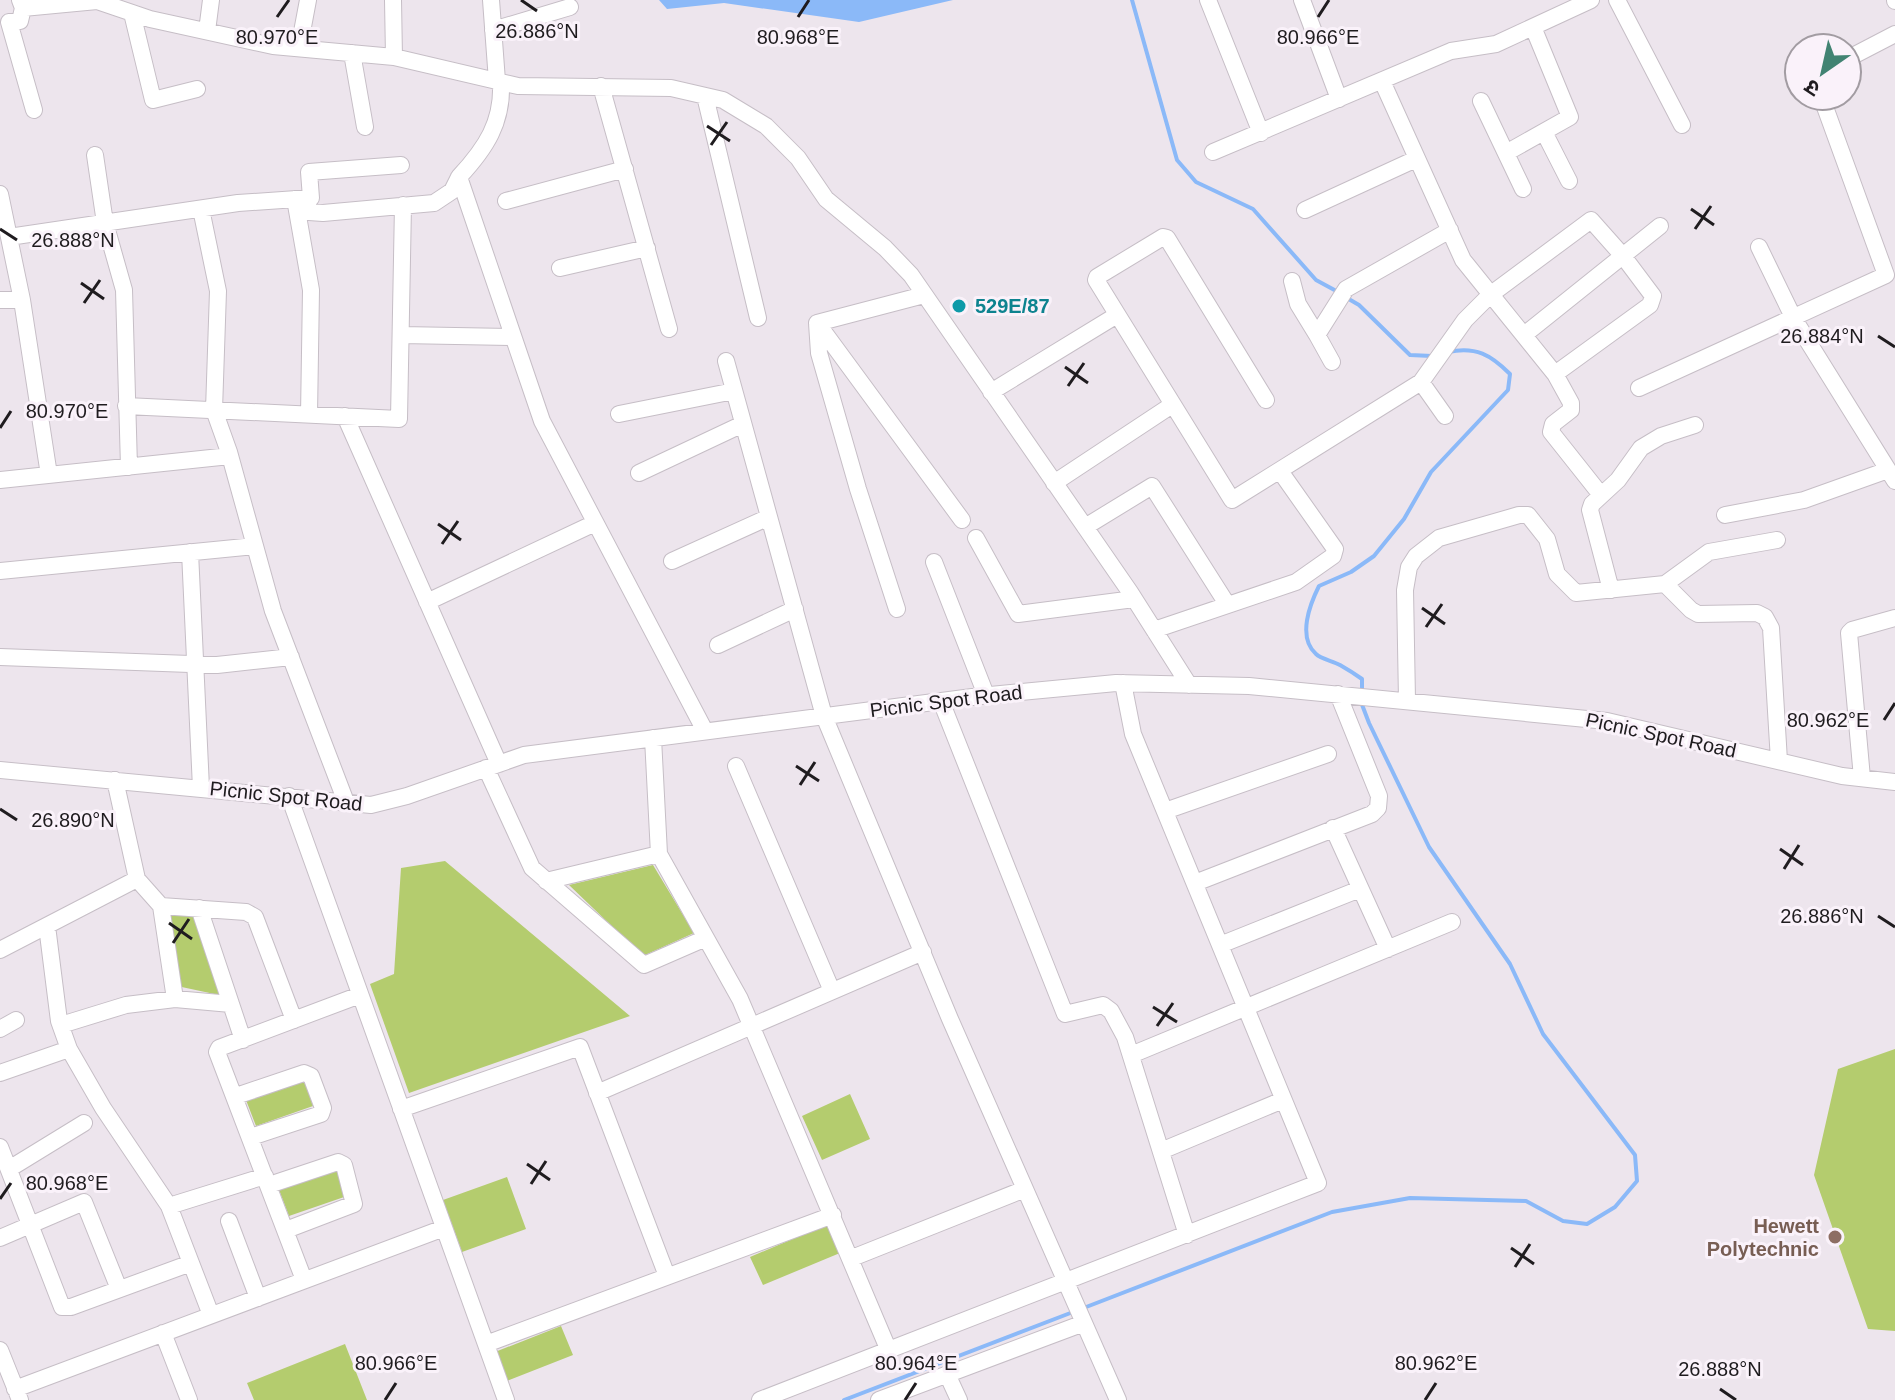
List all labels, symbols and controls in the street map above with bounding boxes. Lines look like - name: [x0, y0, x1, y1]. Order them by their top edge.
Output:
- text: 26.886°N: [495, 20, 579, 42]
- text: 80.970°E: [236, 26, 318, 48]
- text: 80.968°E: [757, 26, 839, 48]
- text: 80.966°E: [1277, 26, 1359, 48]
- north arrow: [1783, 32, 1863, 112]
- text: उ: [1799, 74, 1824, 102]
- text: 26.888°N: [31, 229, 115, 251]
- place label: 529E/87: [975, 295, 1050, 317]
- marker: 529E/87: [950, 297, 968, 315]
- text: 26.884°N: [1780, 325, 1864, 347]
- text: 80.970°E: [26, 400, 108, 422]
- street label: Picnic Spot Road: [869, 681, 1023, 721]
- street label: Picnic Spot Road: [1584, 708, 1738, 762]
- text: 80.962°E: [1787, 709, 1869, 731]
- street label: Picnic Spot Road: [209, 777, 363, 815]
- text: 26.890°N: [31, 809, 115, 831]
- text: 26.886°N: [1780, 905, 1864, 927]
- text: 80.968°E: [26, 1172, 108, 1194]
- place label: Hewett Polytechnic: [1707, 1215, 1819, 1260]
- marker: Hewett Polytechnic: [1826, 1228, 1844, 1246]
- text: 80.966°E: [355, 1352, 437, 1374]
- text: 80.964°E: [875, 1352, 957, 1374]
- text: 80.962°E: [1395, 1352, 1477, 1374]
- text: 26.888°N: [1678, 1358, 1762, 1380]

